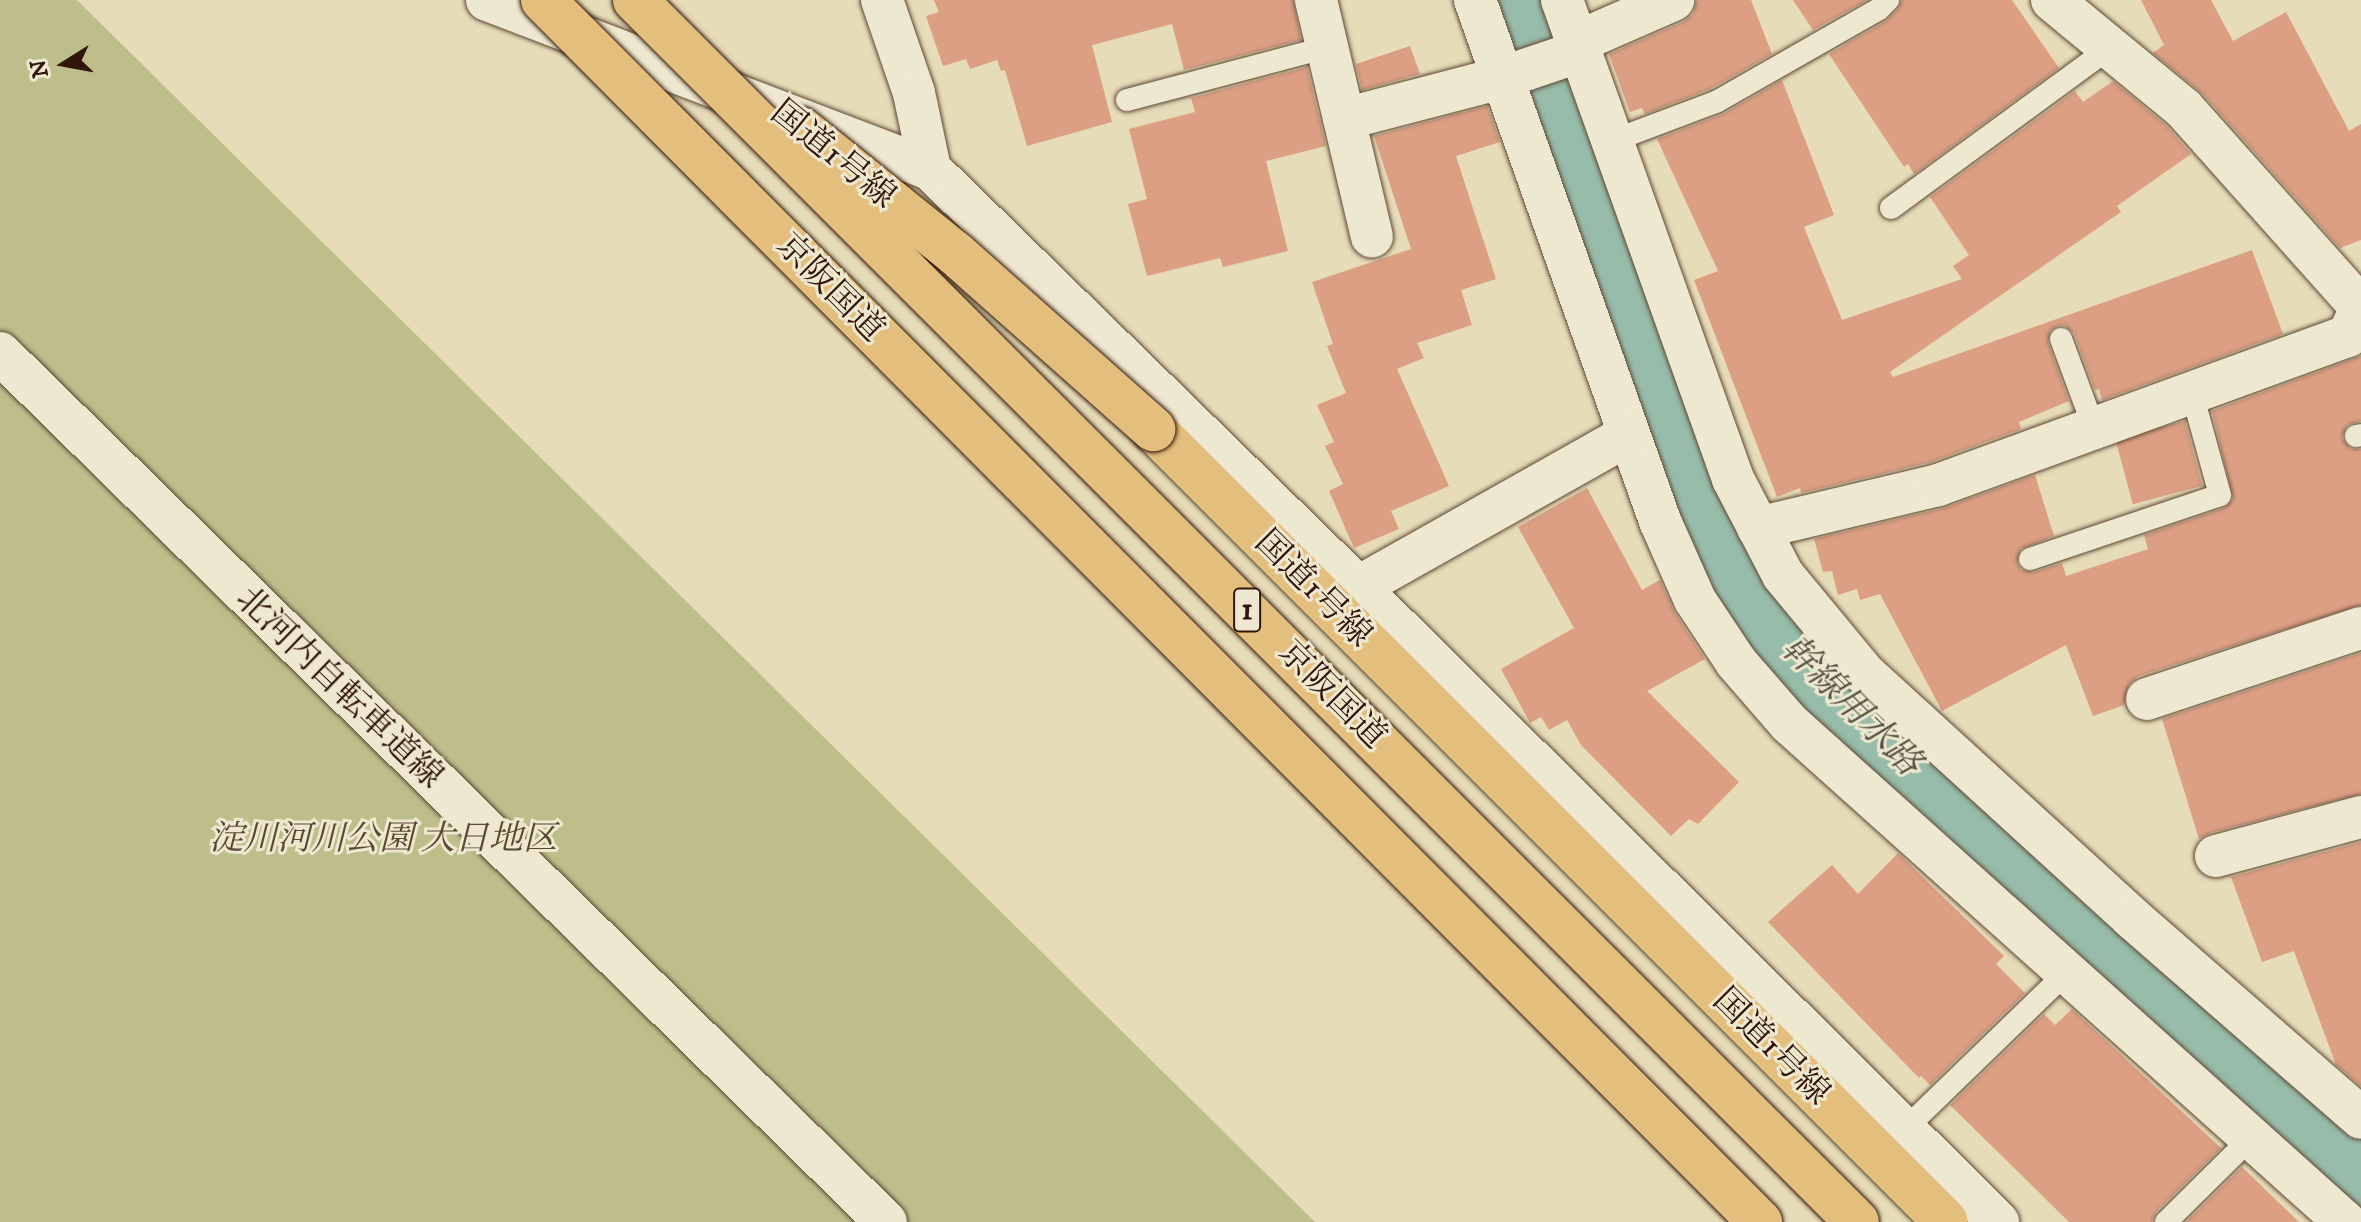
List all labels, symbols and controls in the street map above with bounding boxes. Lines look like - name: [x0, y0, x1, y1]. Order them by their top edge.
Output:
- north arrow: [24, 24, 104, 104]
- text: N: [25, 57, 55, 80]
- street label: 国道1号線: [762, 92, 904, 218]
- street label: 京阪国道: [767, 225, 893, 351]
- street label: 国道1号線: [1246, 522, 1380, 656]
- street label: 北河内自転車道線: [227, 579, 451, 797]
- road number: 1: [1233, 582, 1261, 638]
- water label: 幹線用水路: [1772, 627, 1930, 785]
- street label: 京阪国道: [1269, 632, 1395, 758]
- park label: 淀川河川公園 大日地区: [209, 820, 557, 860]
- street label: 国道1号線: [1704, 980, 1838, 1114]

